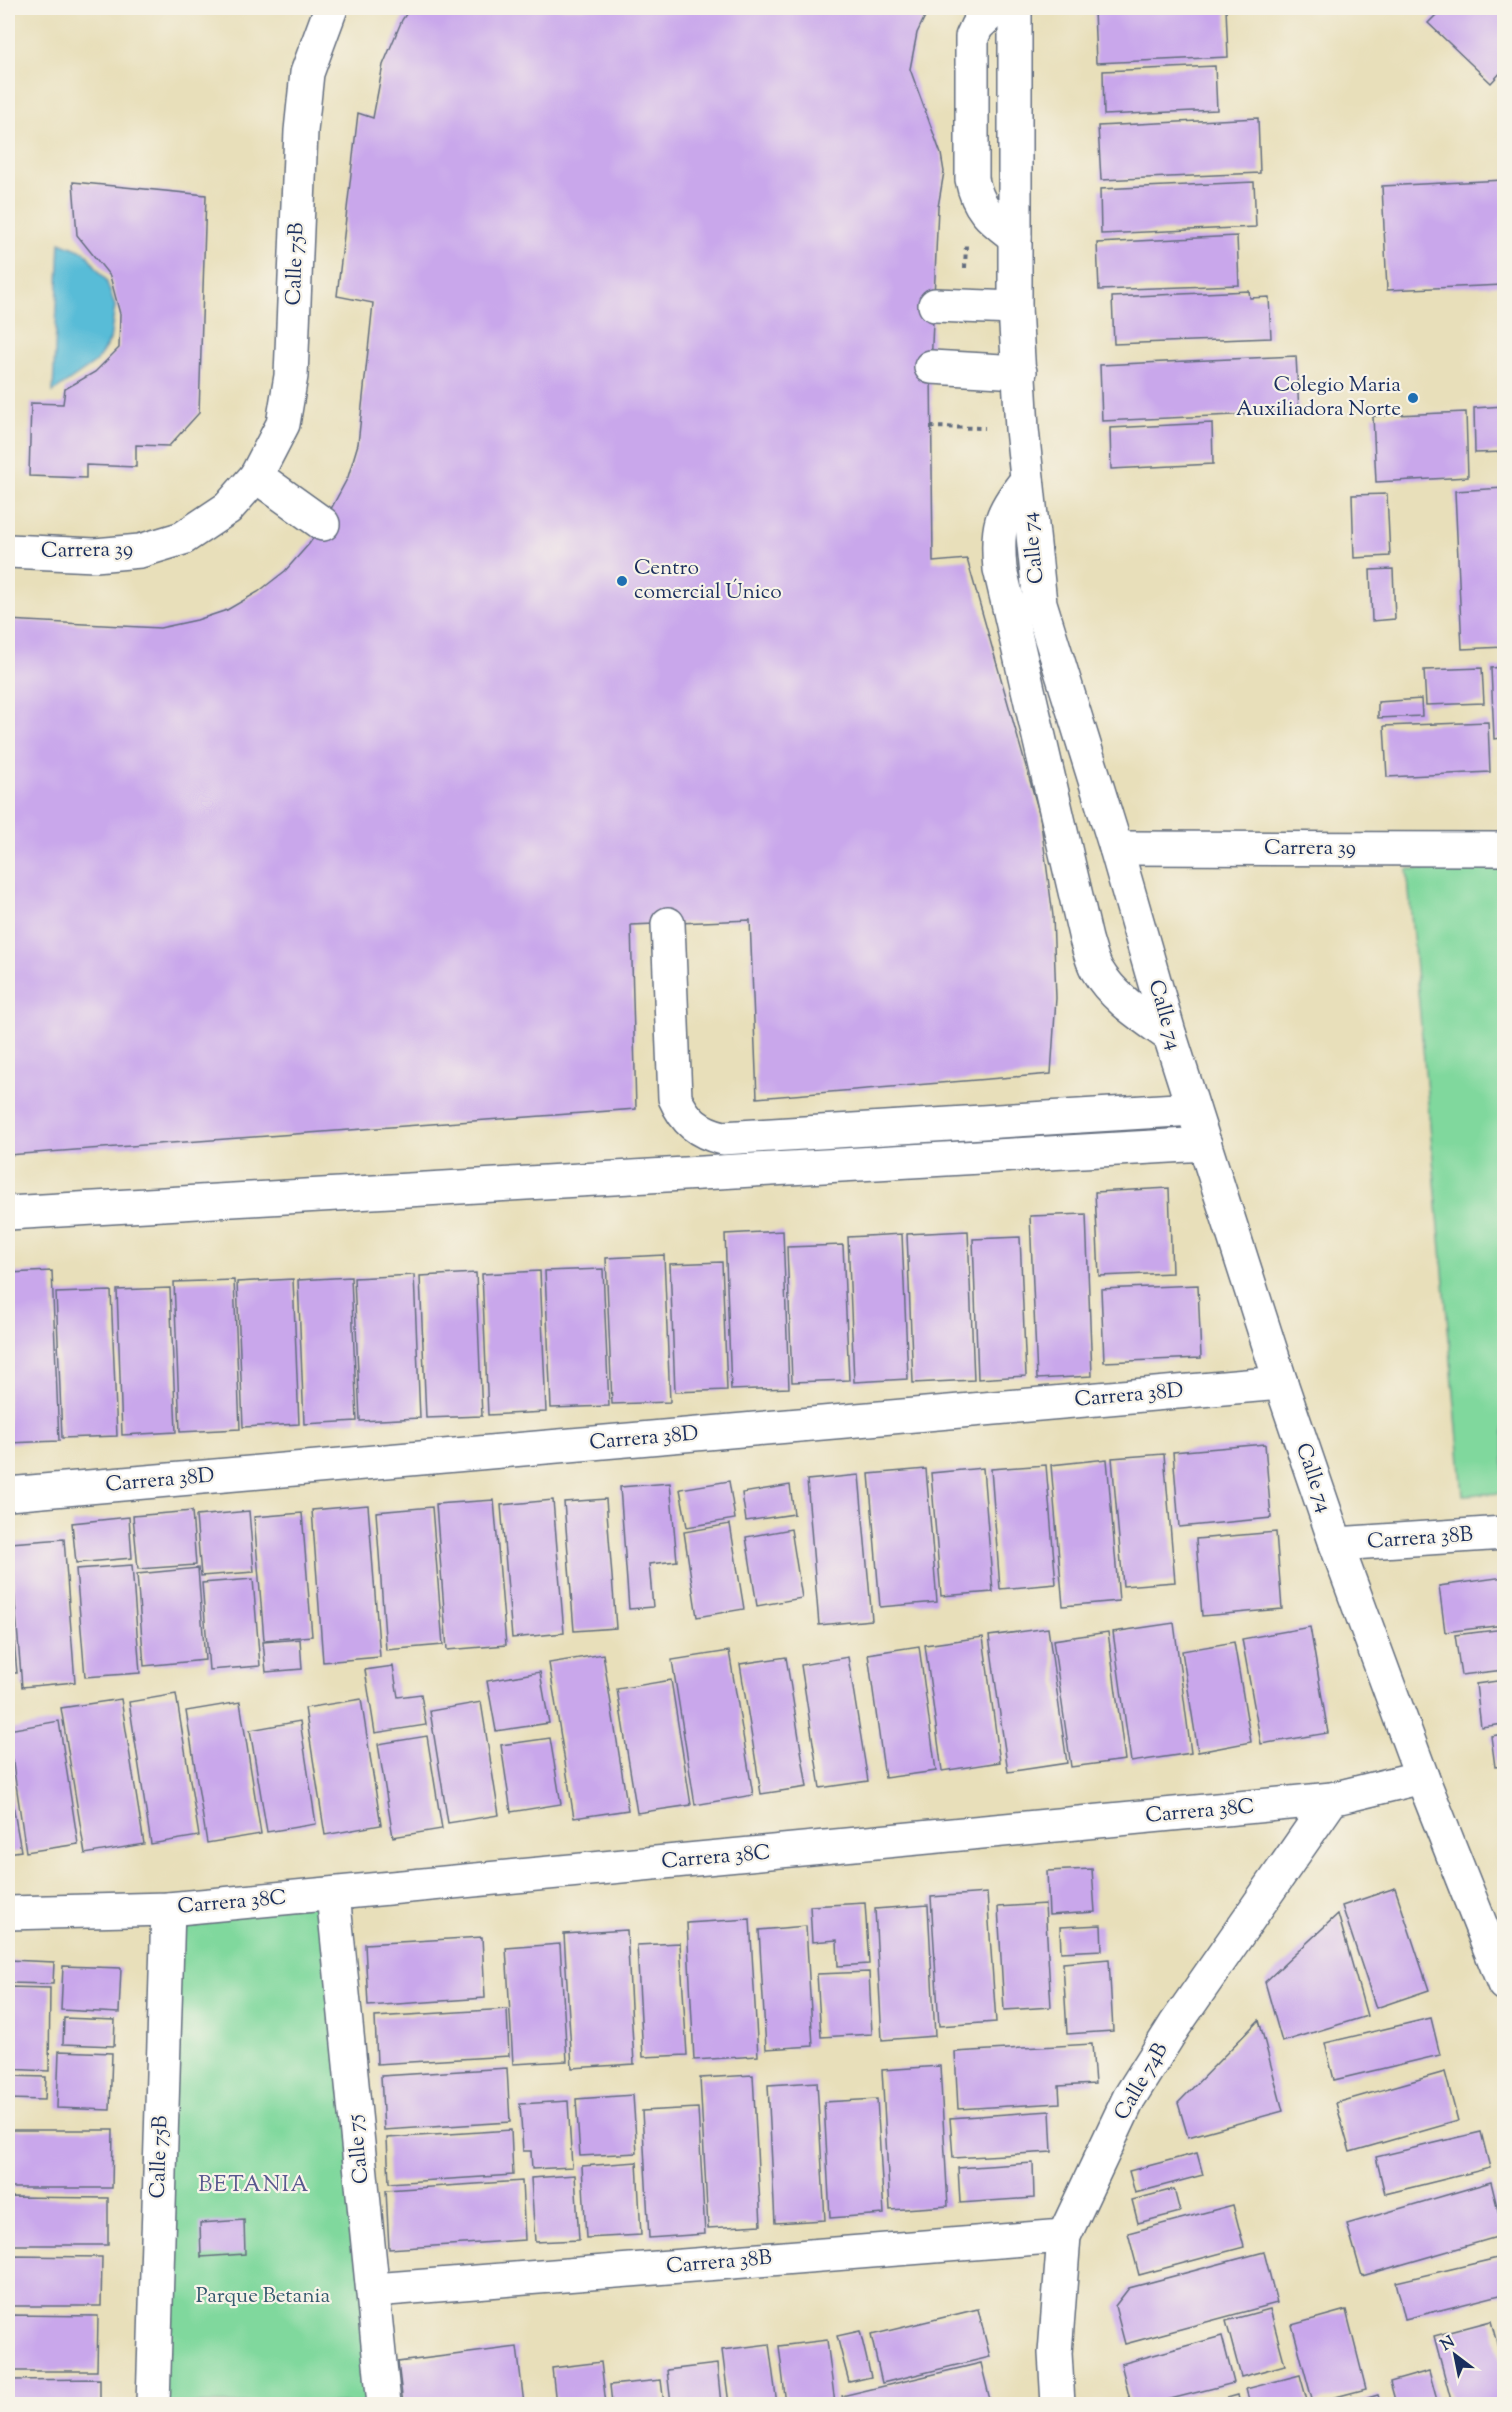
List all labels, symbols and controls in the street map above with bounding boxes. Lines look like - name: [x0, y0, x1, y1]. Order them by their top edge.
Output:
- street label: Calle 75B: [280, 222, 312, 306]
- place label: Colegio Maria Auxiliadora Norte: [1236, 371, 1401, 425]
- marker: Colegio Maria Auxiliadora Norte: [1406, 391, 1420, 405]
- street label: Calle 74: [1015, 511, 1053, 585]
- street label: Carrera 39: [41, 535, 133, 567]
- place label: Centro comercial Único: [634, 554, 782, 608]
- marker: Centro comercial Único: [615, 574, 629, 588]
- street label: Carrera 39: [1264, 834, 1356, 864]
- street label: Calle 74: [1140, 976, 1188, 1054]
- street label: Carrera 38D: [1073, 1376, 1185, 1416]
- street label: Carrera 38D: [588, 1419, 700, 1459]
- street label: Calle 74: [1287, 1439, 1339, 1517]
- street label: Carrera 38D: [104, 1461, 216, 1501]
- street label: Carrera 38B: [1366, 1520, 1474, 1558]
- street label: Carrera 38C: [1144, 1792, 1256, 1832]
- street label: Carrera 38C: [660, 1838, 772, 1878]
- street label: Carrera 38C: [176, 1883, 288, 1923]
- street label: Calle 74B: [1108, 2038, 1176, 2126]
- street label: Calle 75: [340, 2113, 378, 2185]
- street label: Calle 75B: [144, 2115, 176, 2199]
- district label: BETANIA: [198, 2170, 310, 2202]
- street label: Carrera 38B: [665, 2243, 773, 2283]
- park label: Parque Betania: [196, 2282, 331, 2312]
- north arrow: [1425, 2325, 1485, 2385]
- text: N: [1437, 2331, 1460, 2358]

